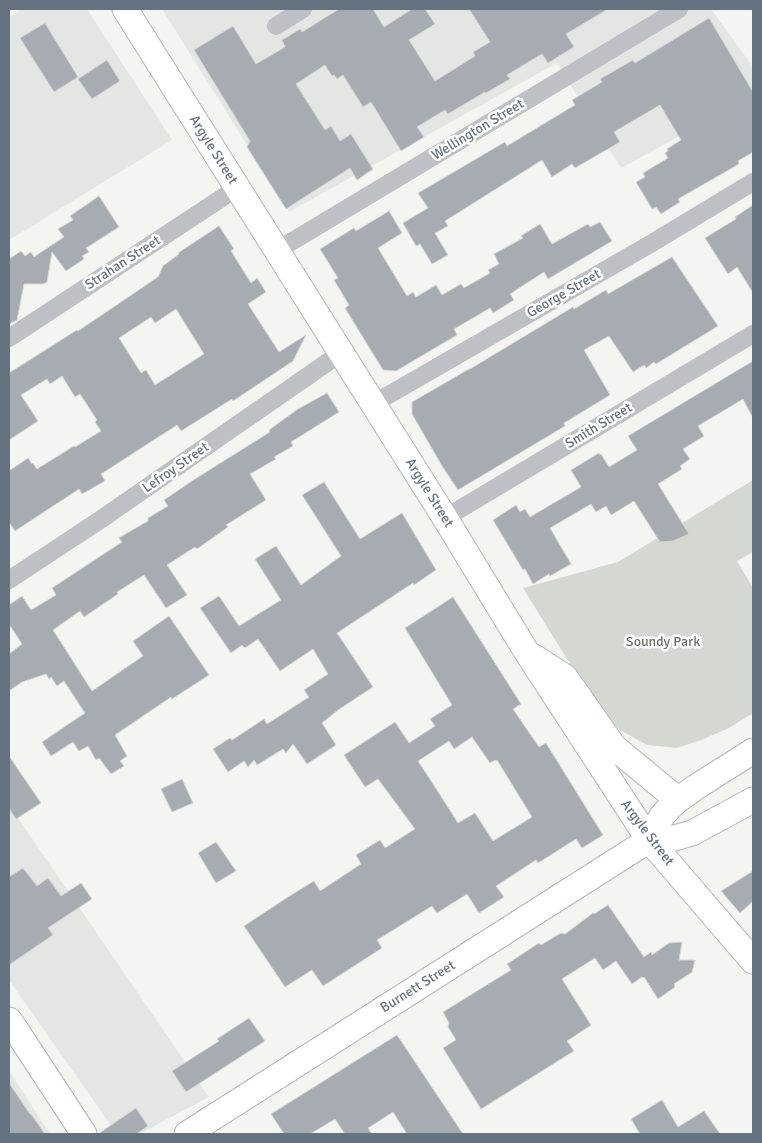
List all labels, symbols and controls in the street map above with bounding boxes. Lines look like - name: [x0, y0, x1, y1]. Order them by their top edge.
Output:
- street label: Wellington Street: [429, 96, 527, 164]
- street label: Argyle Street: [185, 112, 241, 188]
- street label: Strahan Street: [82, 232, 164, 294]
- street label: George Street: [524, 266, 604, 322]
- street label: Smith Street: [563, 400, 635, 452]
- street label: Lefroy Street: [140, 439, 212, 497]
- street label: Argyle Street: [401, 455, 457, 531]
- park label: Soundy Park: [626, 634, 700, 650]
- street label: Argyle Street: [617, 797, 677, 869]
- street label: Burnett Street: [377, 957, 459, 1017]

